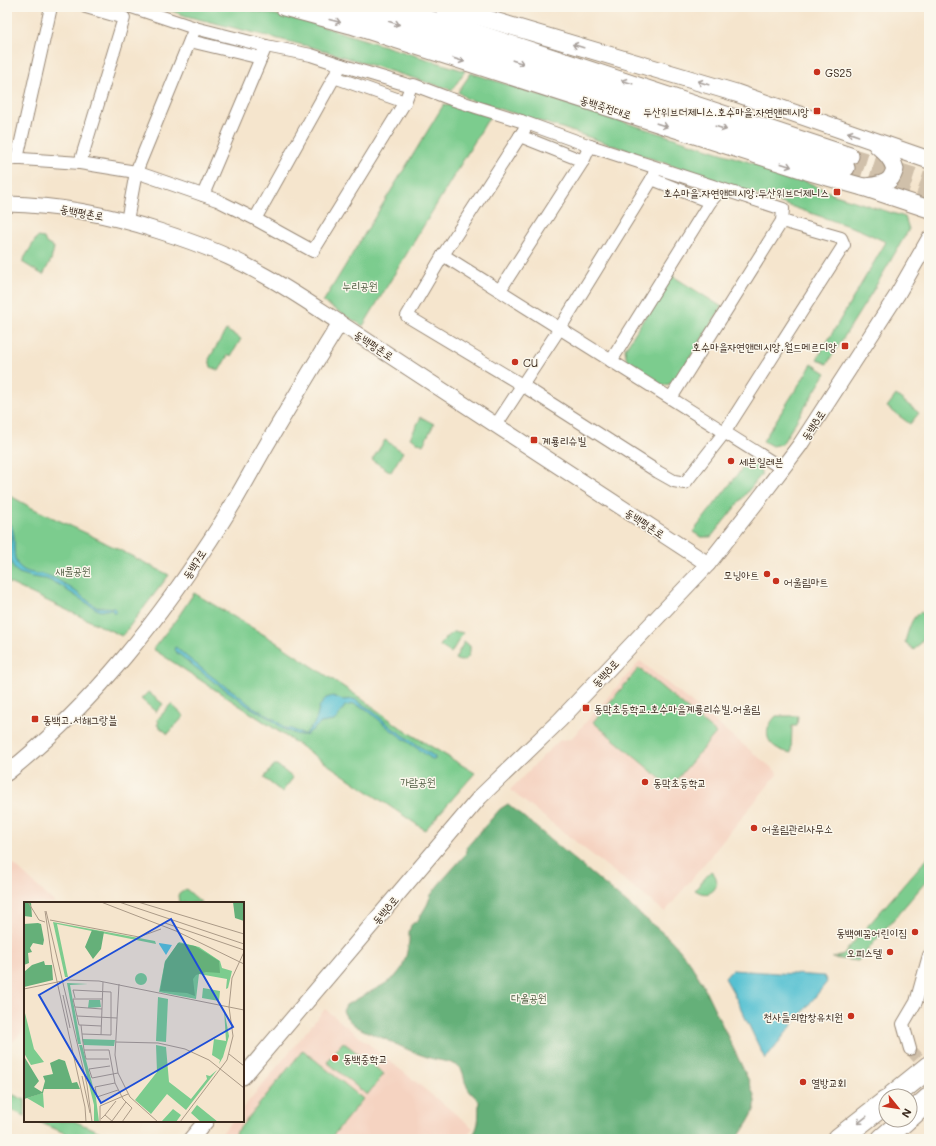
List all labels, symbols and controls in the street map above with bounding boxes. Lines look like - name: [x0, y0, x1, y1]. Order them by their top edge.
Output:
- one-way arrow: [328, 18, 341, 25]
- one-way arrow: [387, 20, 400, 27]
- one-way arrow: [572, 42, 585, 49]
- one-way arrow: [452, 57, 465, 64]
- one-way arrow: [512, 58, 524, 66]
- place label: GS25: [825, 65, 852, 80]
- marker: GS25: [812, 67, 822, 77]
- one-way arrow: [621, 78, 634, 85]
- one-way arrow: [696, 79, 709, 86]
- street label: 동백죽전대로: [578, 92, 634, 122]
- place label: 두산위브더제니스.호수마을.자연앤데시앙: [643, 104, 809, 119]
- marker: 두산위브더제니스.호수마을.자연앤데시앙: [812, 106, 822, 116]
- one-way arrow: [656, 122, 669, 129]
- one-way arrow: [715, 125, 728, 132]
- one-way arrow: [847, 129, 859, 137]
- one-way arrow: [780, 162, 793, 169]
- place label: 호수마을.자연앤데시앙.두산위브더제니스: [663, 185, 829, 200]
- marker: 호수마을.자연앤데시앙.두산위브더제니스: [832, 187, 842, 197]
- street label: 동백평촌로: [59, 201, 105, 223]
- park label: 누리공원: [342, 278, 378, 293]
- street label: 동백평촌로: [351, 327, 397, 363]
- place label: 호수마을자연앤데시앙.월드메르디앙: [692, 339, 837, 354]
- marker: 호수마을자연앤데시앙.월드메르디앙: [840, 341, 850, 351]
- place label: CU: [523, 355, 538, 370]
- marker: CU: [510, 357, 520, 367]
- street label: 동백8로: [798, 407, 828, 443]
- place label: 계룡리슈빌: [542, 433, 586, 448]
- marker: 계룡리슈빌: [529, 435, 539, 445]
- place label: 세븐일레븐: [739, 454, 783, 469]
- marker: 세븐일레븐: [726, 456, 736, 466]
- street label: 동백평촌로: [622, 505, 668, 541]
- street label: 동백7로: [179, 546, 209, 582]
- park label: 새물공원: [55, 563, 91, 578]
- place label: 모닝아트: [724, 567, 759, 582]
- marker: 모닝아트: [762, 569, 772, 579]
- place label: 어울림마트: [784, 574, 828, 589]
- marker: 어울림마트: [771, 576, 781, 586]
- street label: 동백8로: [588, 656, 622, 690]
- place label: 동막초등학교.호수마을계룡리슈빌.어울림: [594, 701, 760, 716]
- marker: 동막초등학교.호수마을계룡리슈빌.어울림: [581, 703, 591, 713]
- place label: 동백고.서해그랑블: [43, 712, 117, 727]
- marker: 동백고.서해그랑블: [30, 714, 40, 724]
- park label: 가람공원: [400, 774, 436, 789]
- place label: 동막초등학교: [653, 775, 706, 790]
- marker: 동막초등학교: [640, 777, 650, 787]
- place label: 어울림관리사무소: [762, 821, 833, 836]
- marker: 어울림관리사무소: [749, 823, 759, 833]
- street label: 동백8로: [369, 892, 402, 928]
- inset map: [24, 902, 244, 1122]
- place label: 동백예꿈어린이집: [836, 925, 907, 940]
- marker: 동백예꿈어린이집: [910, 927, 920, 937]
- place label: 오피스텔: [847, 945, 882, 960]
- marker: 오피스텔: [885, 947, 895, 957]
- park label: 다올공원: [511, 990, 547, 1005]
- place label: 천사들의합창유치원: [763, 1009, 843, 1024]
- marker: 천사들의합창유치원: [846, 1011, 856, 1021]
- place label: 동백중학교: [343, 1051, 387, 1066]
- marker: 동백중학교: [330, 1053, 340, 1063]
- place label: 열방교회: [811, 1075, 846, 1090]
- marker: 열방교회: [798, 1077, 808, 1087]
- north arrow: [878, 1088, 918, 1128]
- text: N: [899, 1106, 916, 1121]
- one-way arrow: [857, 1116, 868, 1125]

